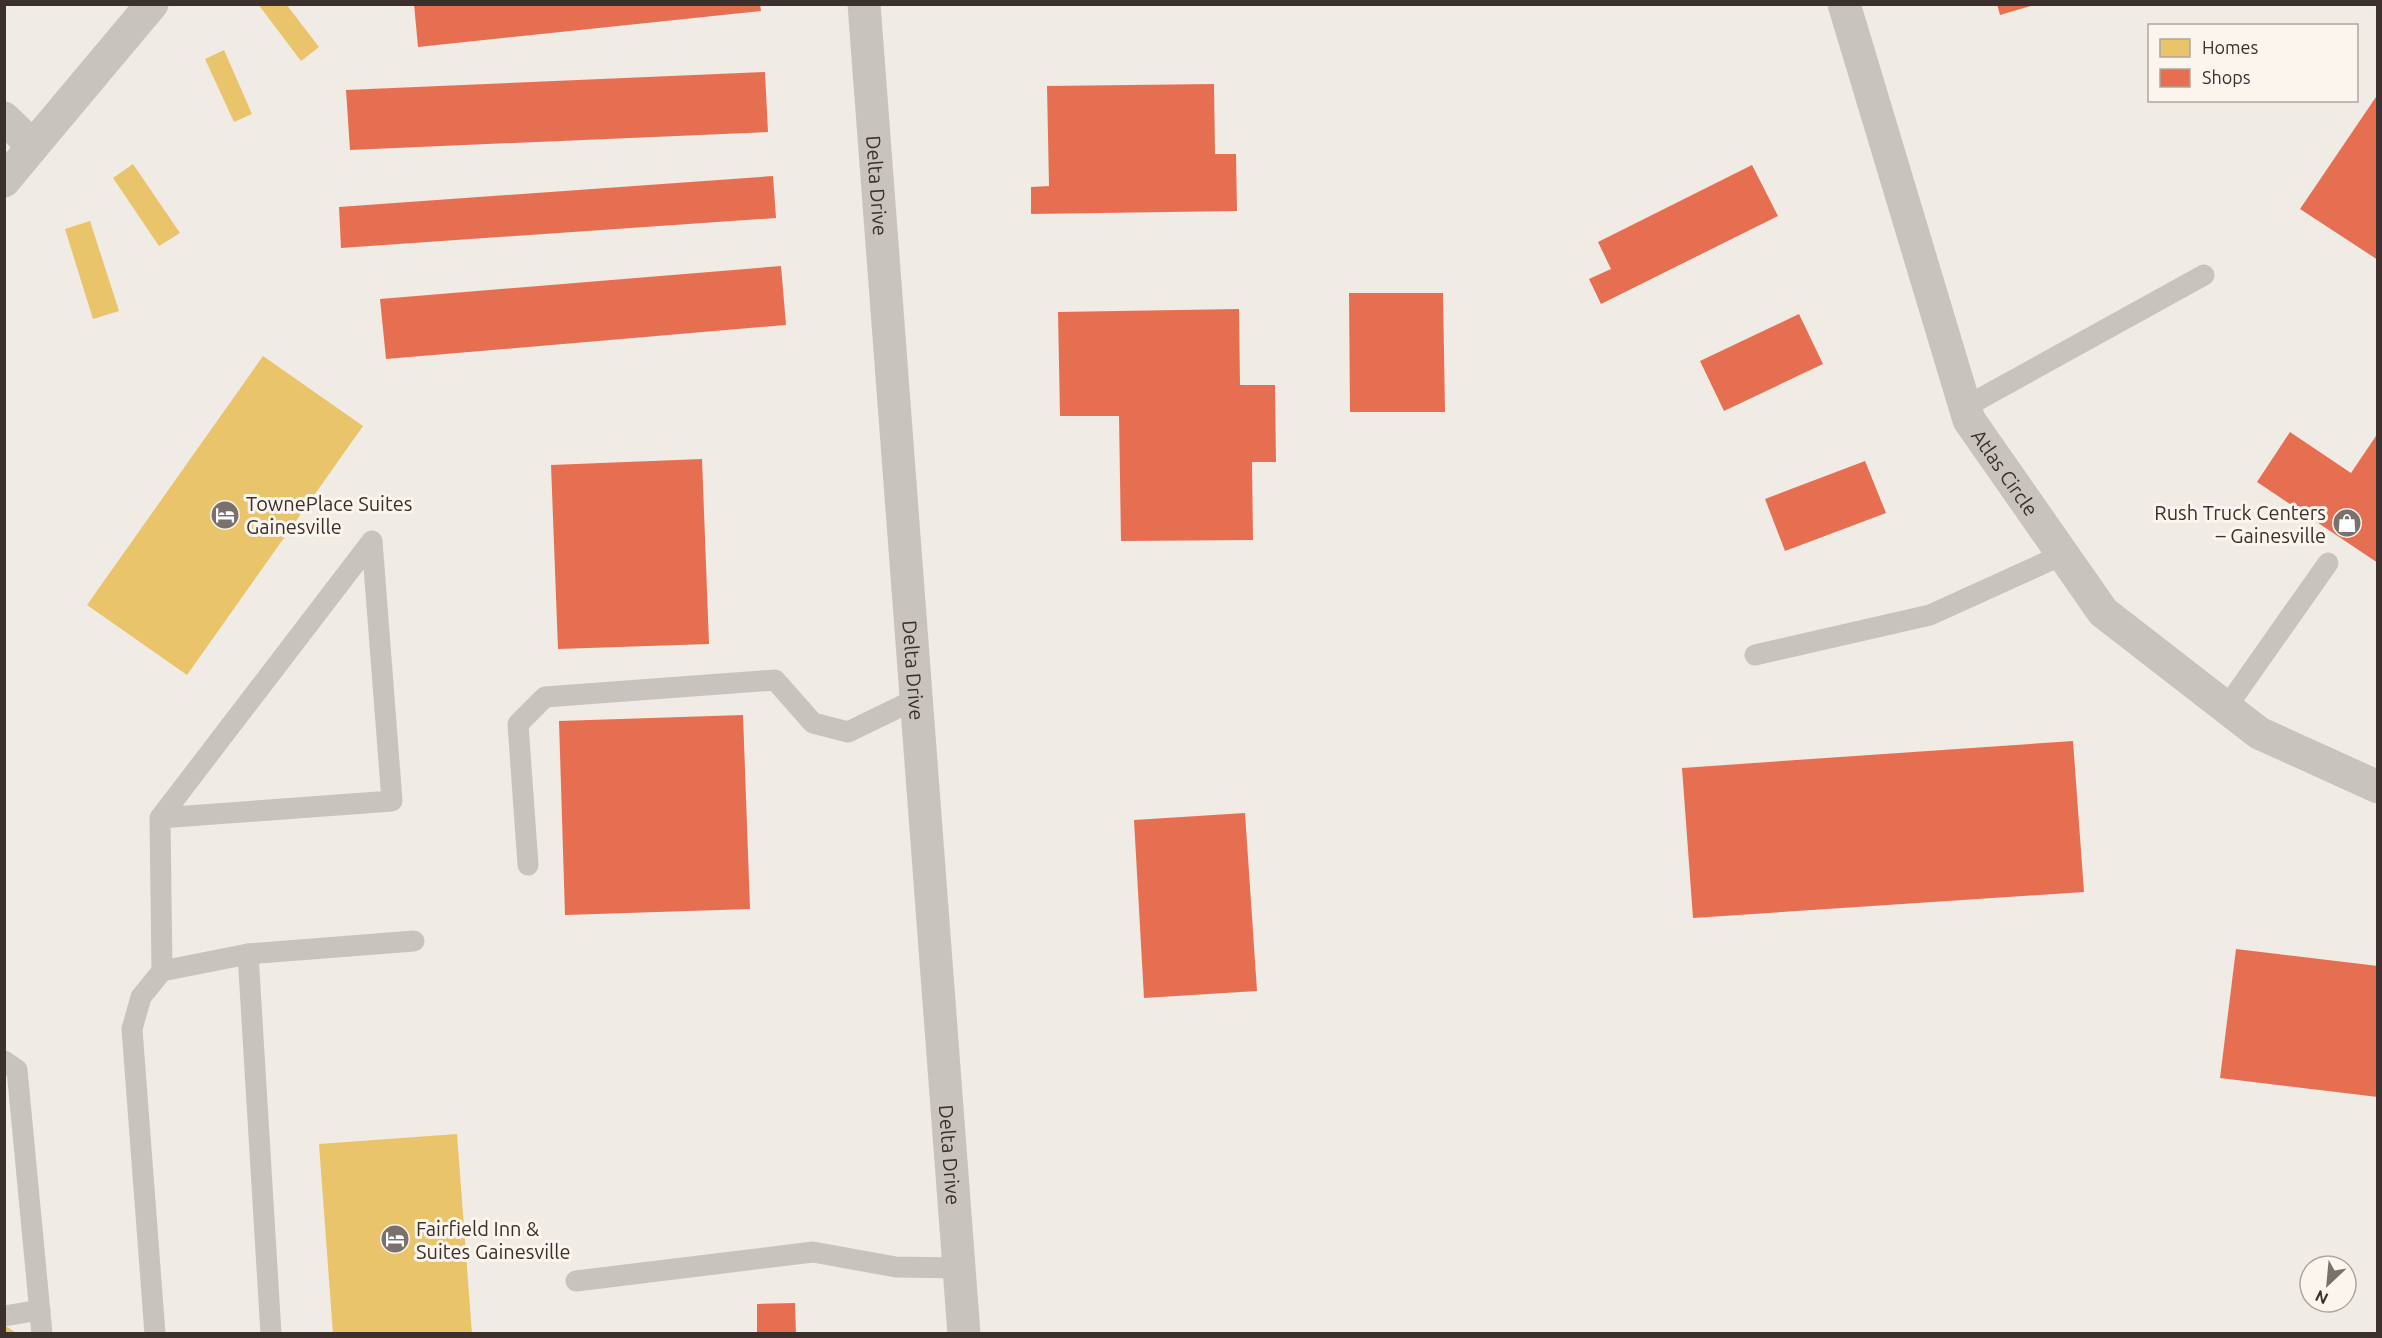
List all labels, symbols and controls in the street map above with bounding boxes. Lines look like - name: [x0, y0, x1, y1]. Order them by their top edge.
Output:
- legend: [2148, 24, 2358, 102]
- text: Homes: [2202, 37, 2259, 57]
- text: Shops: [2202, 67, 2251, 87]
- street label: Delta Drive: [862, 135, 893, 236]
- street label: Atlas Circle: [1967, 425, 2043, 520]
- place label: TownePlace Suites Gainesville: [246, 492, 413, 538]
- hotel icon: TownePlace Suites Gainesville: [209, 499, 241, 531]
- place label: Rush Truck Centers – Gainesville: [2154, 501, 2326, 547]
- shop icon: Rush Truck Centers – Gainesville: [2331, 507, 2363, 539]
- street label: Delta Drive: [899, 619, 929, 721]
- street label: Delta Drive: [935, 1104, 966, 1206]
- place label: Fairfield Inn & Suites Gainesville: [416, 1217, 571, 1263]
- hotel icon: Fairfield Inn & Suites Gainesville: [379, 1223, 411, 1255]
- north arrow: [2298, 1254, 2358, 1314]
- text: N: [2312, 1287, 2331, 1308]

